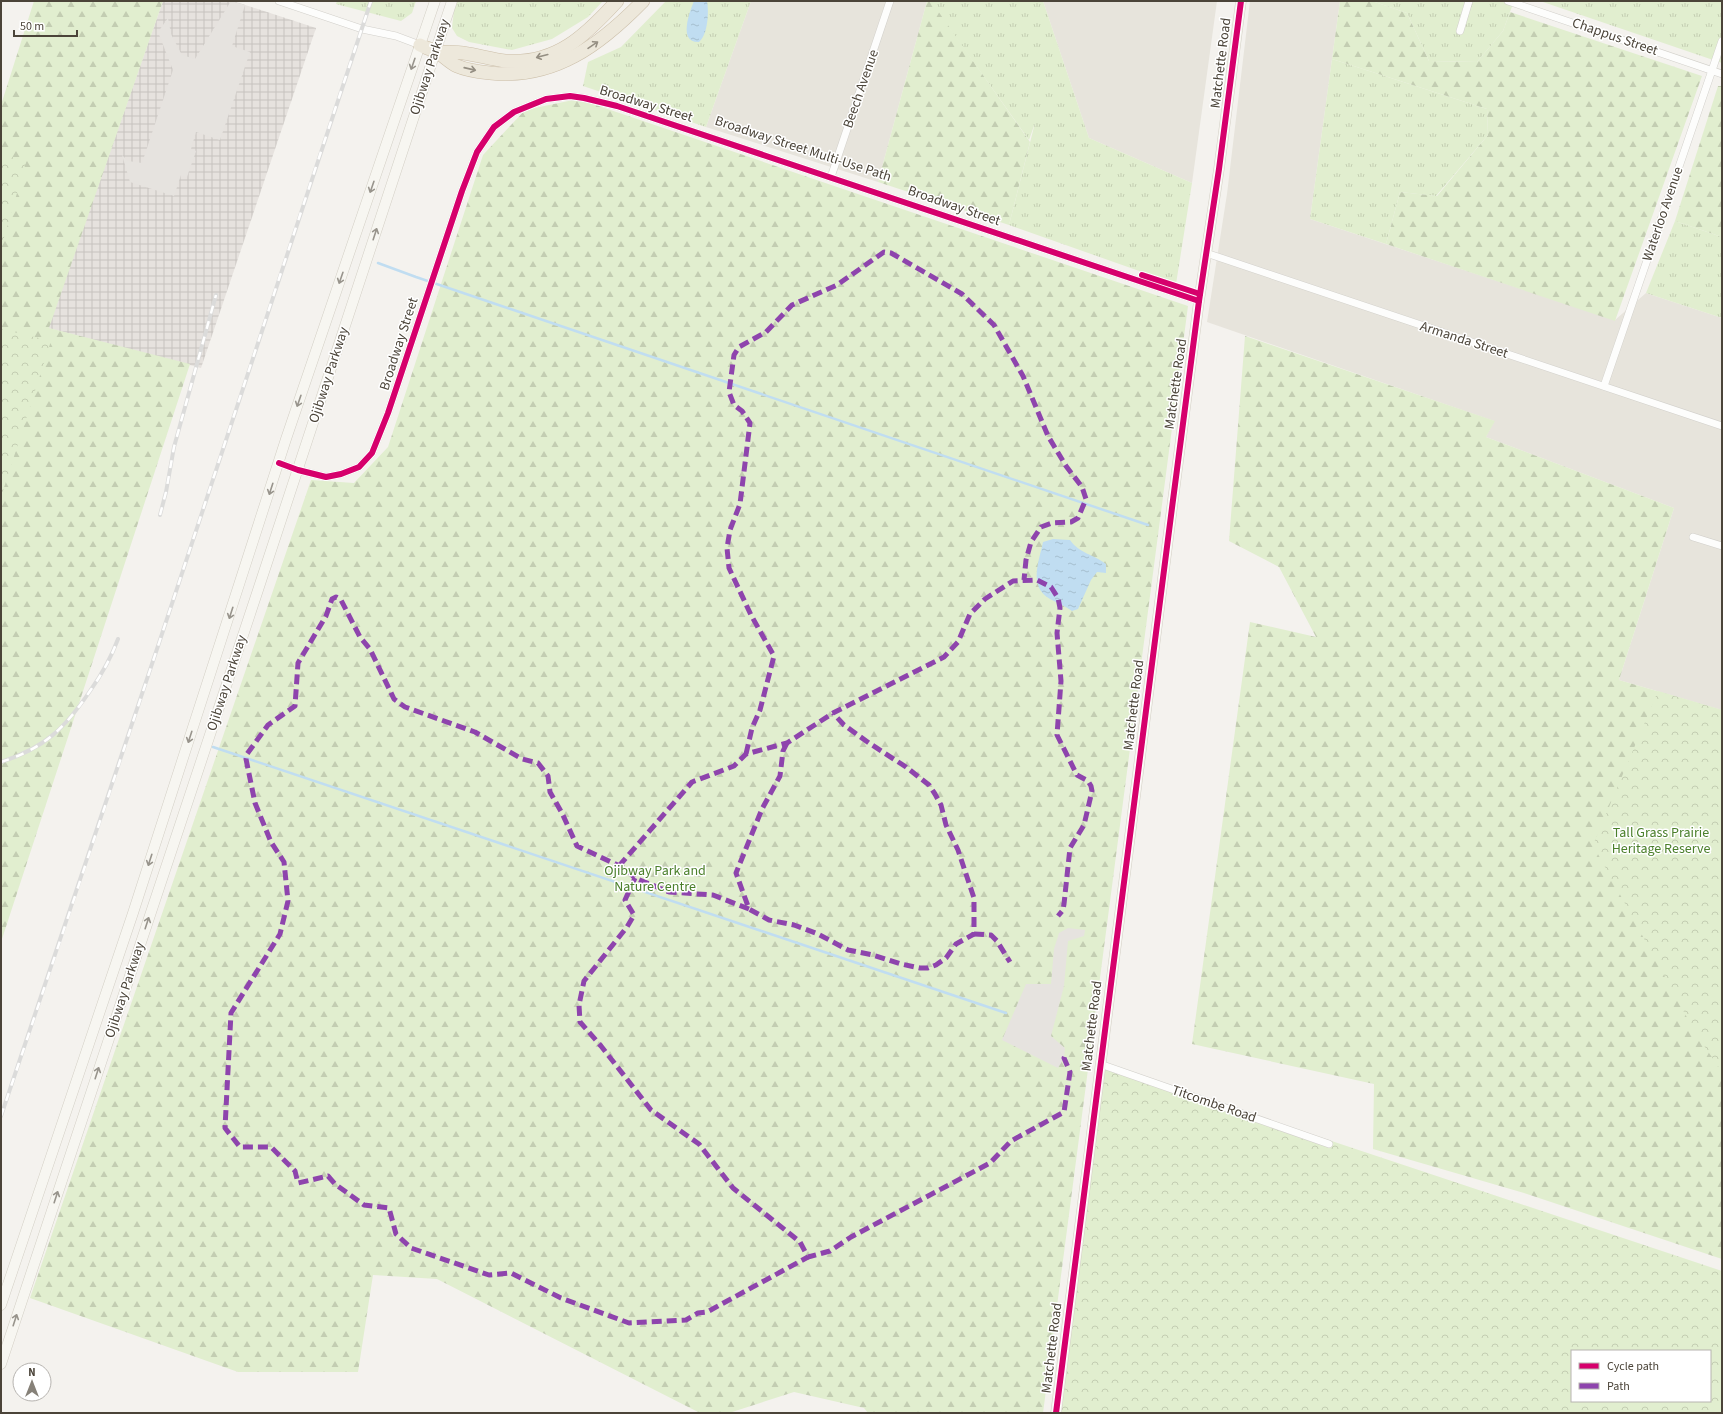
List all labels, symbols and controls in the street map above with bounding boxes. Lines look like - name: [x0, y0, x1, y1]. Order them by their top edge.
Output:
- scale bar: [14, 12, 77, 38]
- street label: Chappus Street: [1569, 13, 1661, 61]
- street label: Ojibway Parkway: [405, 16, 455, 118]
- street label: Matchette Road: [1206, 17, 1236, 109]
- text: 50 m: [20, 18, 44, 35]
- one-way arrow: [587, 41, 598, 49]
- street label: Beech Avenue: [838, 47, 884, 131]
- one-way arrow: [536, 53, 549, 61]
- one-way arrow: [409, 58, 417, 70]
- one-way arrow: [463, 66, 476, 74]
- street label: Broadway Street: [597, 80, 695, 128]
- street label: Broadway Street Multi-Use Path: [712, 111, 894, 187]
- street label: Waterloo Avenue: [1637, 164, 1689, 264]
- one-way arrow: [367, 181, 375, 193]
- street label: Broadway Street: [905, 181, 1003, 231]
- one-way arrow: [372, 227, 379, 240]
- one-way arrow: [336, 272, 344, 284]
- street label: Broadway Street: [375, 295, 424, 393]
- street label: Armanda Street: [1417, 316, 1511, 364]
- street label: Ojibway Parkway: [304, 324, 354, 426]
- street label: Matchette Road: [1160, 337, 1192, 431]
- one-way arrow: [295, 395, 302, 408]
- one-way arrow: [267, 483, 274, 496]
- one-way arrow: [226, 607, 234, 619]
- street label: Ojibway Parkway: [202, 632, 252, 734]
- street label: Matchette Road: [1119, 659, 1149, 751]
- one-way arrow: [186, 730, 194, 742]
- park label: Tall Grass Prairie Heritage Reserve: [1612, 823, 1710, 859]
- one-way arrow: [146, 854, 154, 866]
- park label: Ojibway Park and Nature Centre: [604, 861, 706, 897]
- one-way arrow: [144, 917, 151, 930]
- street label: Ojibway Parkway: [100, 939, 150, 1041]
- street label: Matchette Road: [1077, 980, 1107, 1072]
- one-way arrow: [94, 1067, 101, 1080]
- street label: Titcombe Road: [1169, 1080, 1259, 1128]
- one-way arrow: [53, 1190, 60, 1203]
- street label: Matchette Road: [1037, 1302, 1067, 1394]
- one-way arrow: [12, 1315, 20, 1327]
- legend: [1571, 1350, 1711, 1402]
- text: Cycle path: [1607, 1358, 1659, 1375]
- north arrow: [12, 1362, 52, 1402]
- text: N: [28, 1365, 36, 1380]
- text: Path: [1607, 1378, 1630, 1395]

